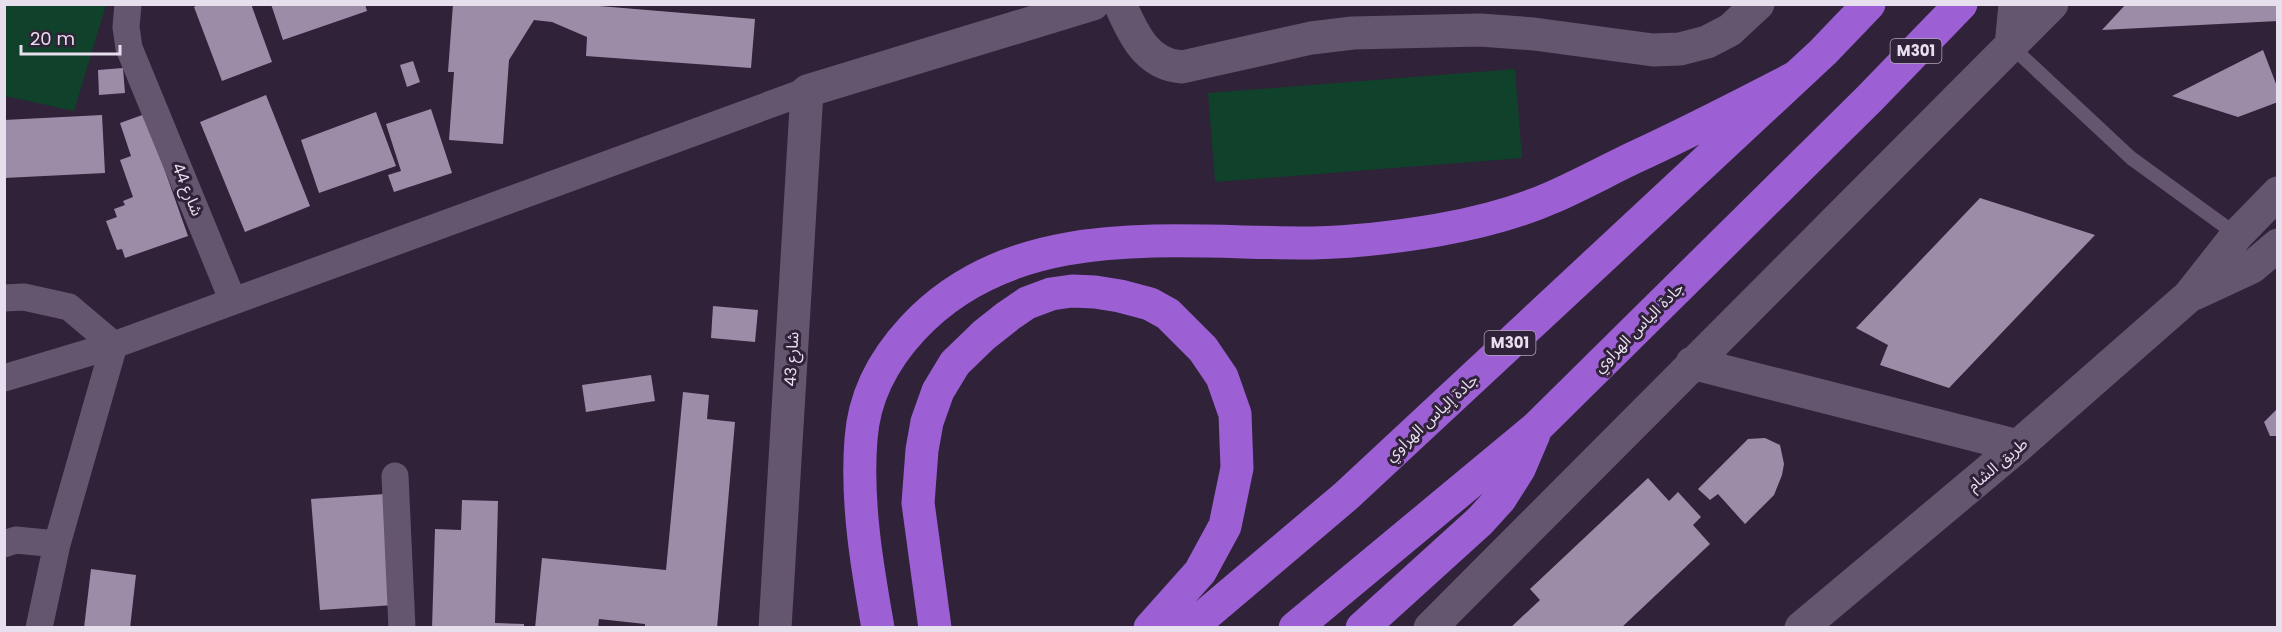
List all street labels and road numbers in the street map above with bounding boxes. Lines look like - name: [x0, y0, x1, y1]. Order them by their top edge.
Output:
- road number: M301: [1890, 39, 1942, 63]
- street label: شارع 44: [166, 159, 209, 220]
- street label: جادة الياس الهراوي: [1588, 277, 1689, 378]
- street label: شارع 43: [779, 331, 805, 387]
- road number: M301: [1484, 331, 1536, 355]
- street label: جادة إلياس الهراوي: [1380, 368, 1483, 467]
- street label: طريق الشام: [1962, 432, 2033, 497]

